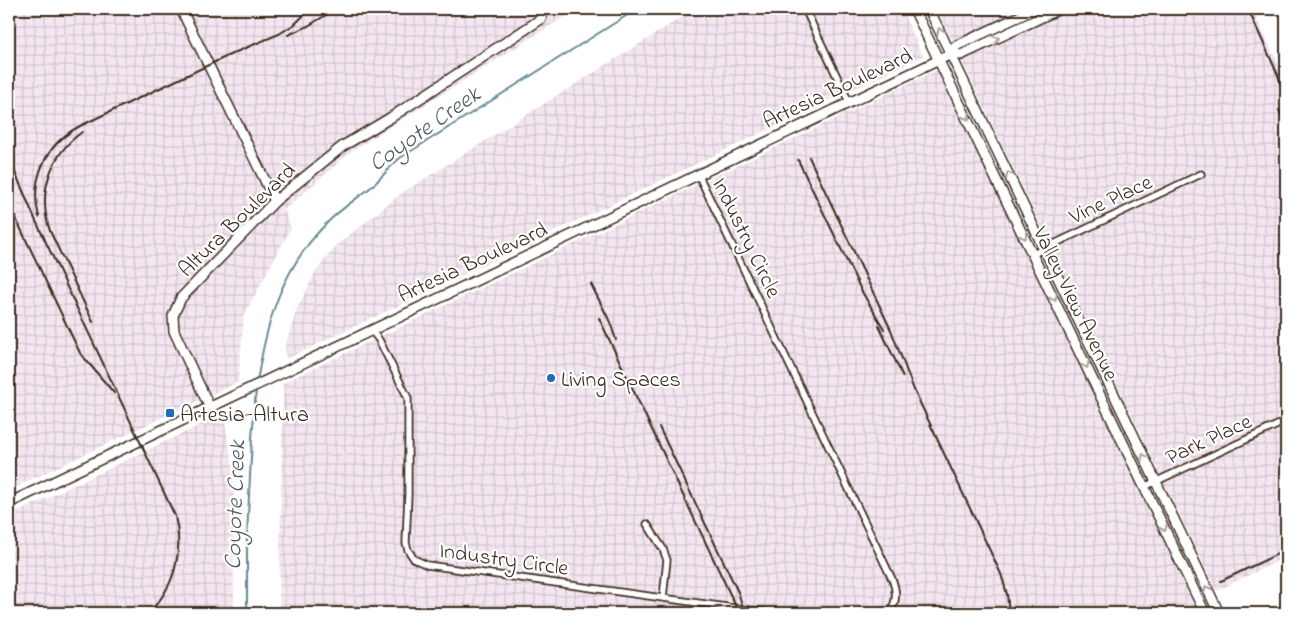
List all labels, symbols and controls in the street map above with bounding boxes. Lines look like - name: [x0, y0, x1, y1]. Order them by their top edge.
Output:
- one-way arrow: [936, 27, 946, 36]
- one-way arrow: [991, 34, 1000, 45]
- street label: Artesia Boulevard: [758, 41, 918, 138]
- water label: Coyote Creek: [362, 78, 490, 182]
- one-way arrow: [961, 112, 971, 121]
- street label: Altura Boulevard: [172, 156, 304, 286]
- street label: Vine Place: [1064, 168, 1158, 234]
- one-way arrow: [1005, 171, 1015, 180]
- street label: Industry Circle: [701, 173, 788, 304]
- street label: Artesia Boulevard: [393, 215, 553, 312]
- street label: Valley View Avenue: [1022, 221, 1126, 387]
- one-way arrow: [1018, 231, 1028, 240]
- one-way arrow: [1048, 293, 1058, 302]
- one-way arrow: [1079, 360, 1090, 369]
- place label: Living Spaces: [561, 365, 681, 398]
- marker: Living Spaces: [545, 372, 557, 384]
- place label: Artesia-Altura: [180, 400, 309, 432]
- marker: Artesia-Altura: [164, 407, 176, 419]
- street label: Park Place: [1161, 407, 1258, 475]
- water label: Coyote Creek: [217, 438, 256, 570]
- one-way arrow: [1140, 453, 1150, 462]
- one-way arrow: [1158, 523, 1168, 532]
- street label: Industry Circle: [437, 536, 570, 587]
- one-way arrow: [1203, 585, 1213, 594]

